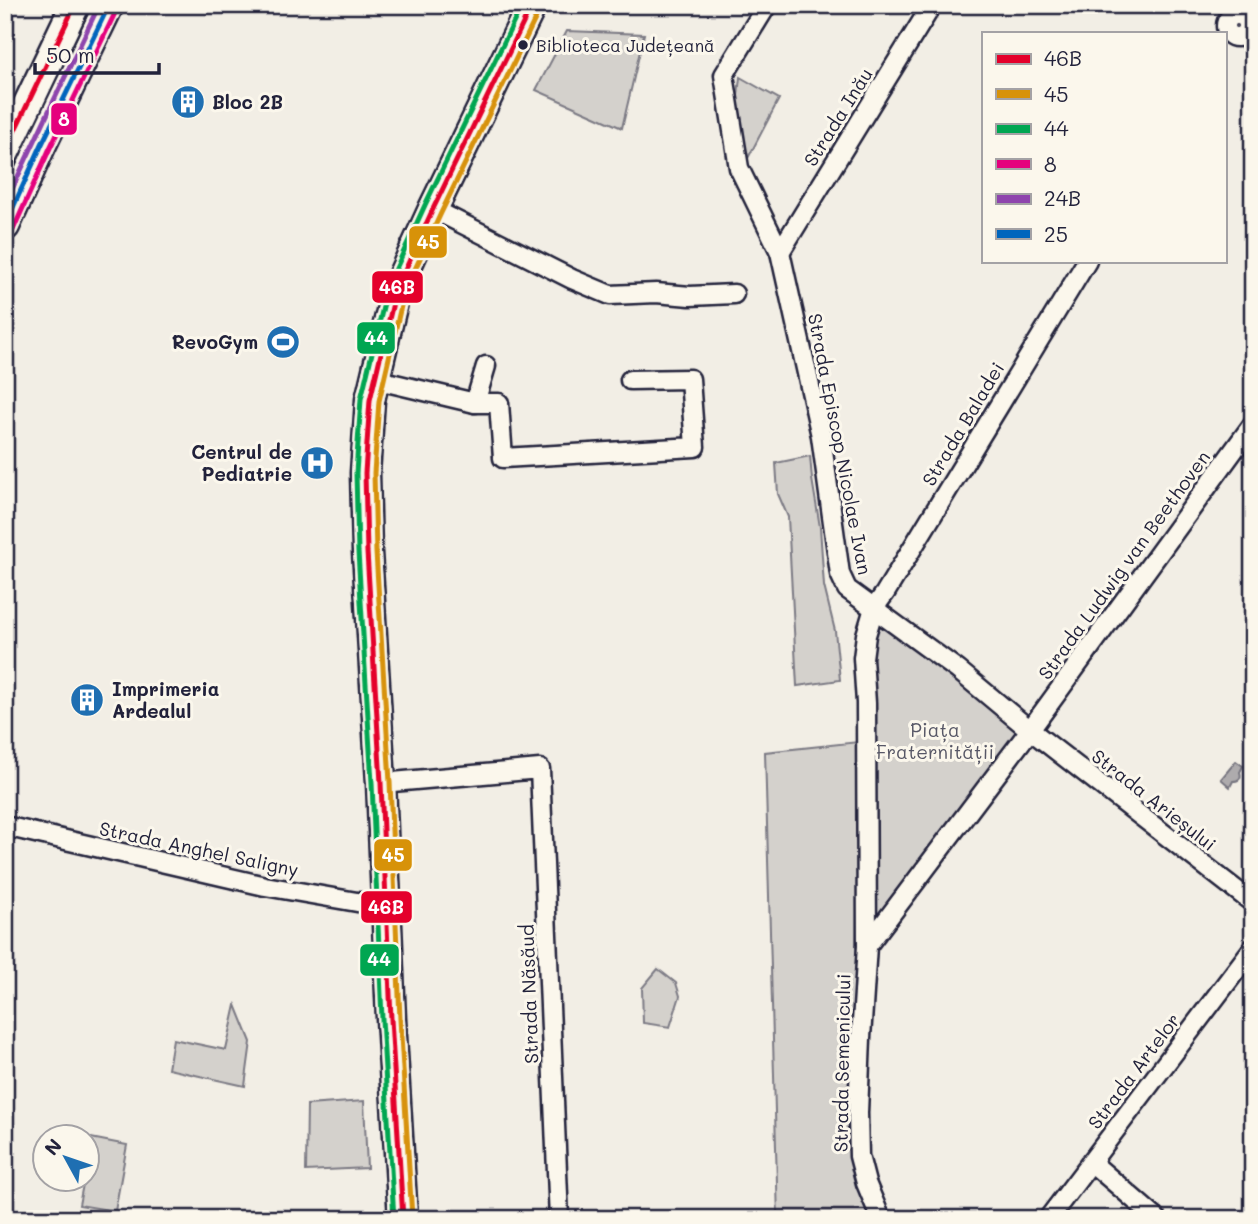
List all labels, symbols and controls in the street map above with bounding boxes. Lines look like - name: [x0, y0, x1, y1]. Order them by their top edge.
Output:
- scale bar: [35, 32, 159, 76]
- legend: [982, 32, 1226, 262]
- place label: Biblioteca Județeană: [536, 34, 715, 57]
- marker: Biblioteca Județeană: [516, 38, 530, 52]
- text: 50 m: [46, 41, 95, 68]
- text: 46B: [1044, 44, 1082, 71]
- street label: Strada Inău: [797, 63, 878, 171]
- text: 45: [1044, 80, 1069, 107]
- building icon: Bloc 2B: [169, 83, 207, 121]
- place label: Bloc 2B: [212, 89, 283, 114]
- line badge: 8: [50, 102, 78, 136]
- text: 8: [58, 106, 70, 131]
- text: 44: [1044, 114, 1069, 141]
- text: 8: [1044, 150, 1057, 177]
- text: 24B: [1044, 184, 1081, 211]
- text: 25: [1044, 220, 1068, 247]
- line badge: 45: [408, 225, 448, 259]
- text: 45: [416, 229, 440, 254]
- line badge: 46B: [371, 270, 424, 304]
- text: 46B: [379, 274, 415, 299]
- street label: Strada Episcop Nicolae Ivan: [803, 311, 878, 577]
- line badge: 44: [356, 321, 396, 355]
- sports icon: RevoGym: [264, 323, 302, 361]
- text: 44: [364, 325, 388, 350]
- place label: RevoGym: [172, 329, 258, 354]
- street label: Strada Baladei: [916, 357, 1009, 490]
- place label: Centrul de Pediatrie: [191, 439, 292, 486]
- hospital icon: Centrul de Pediatrie: [298, 444, 336, 482]
- street label: Strada Ludwig van Beethoven: [1032, 445, 1215, 684]
- place label: Imprimeria Ardealul: [112, 676, 219, 723]
- building icon: Imprimeria Ardealul: [68, 681, 106, 719]
- park label: Piața Fraternității: [876, 717, 994, 765]
- street label: Strada Arieșului: [1086, 743, 1222, 857]
- street label: Strada Anghel Saligny: [97, 815, 301, 882]
- line badge: 45: [373, 838, 413, 872]
- text: 45: [381, 842, 405, 867]
- line badge: 46B: [360, 890, 413, 924]
- text: 46B: [368, 894, 404, 919]
- street label: Strada Năsăud: [514, 924, 543, 1064]
- line badge: 44: [359, 943, 400, 977]
- text: 44: [367, 946, 391, 971]
- street label: Strada Semenicului: [827, 973, 856, 1153]
- street label: Strada Artelor: [1082, 1008, 1185, 1134]
- north arrow: [32, 1122, 102, 1192]
- text: N: [38, 1133, 67, 1160]

